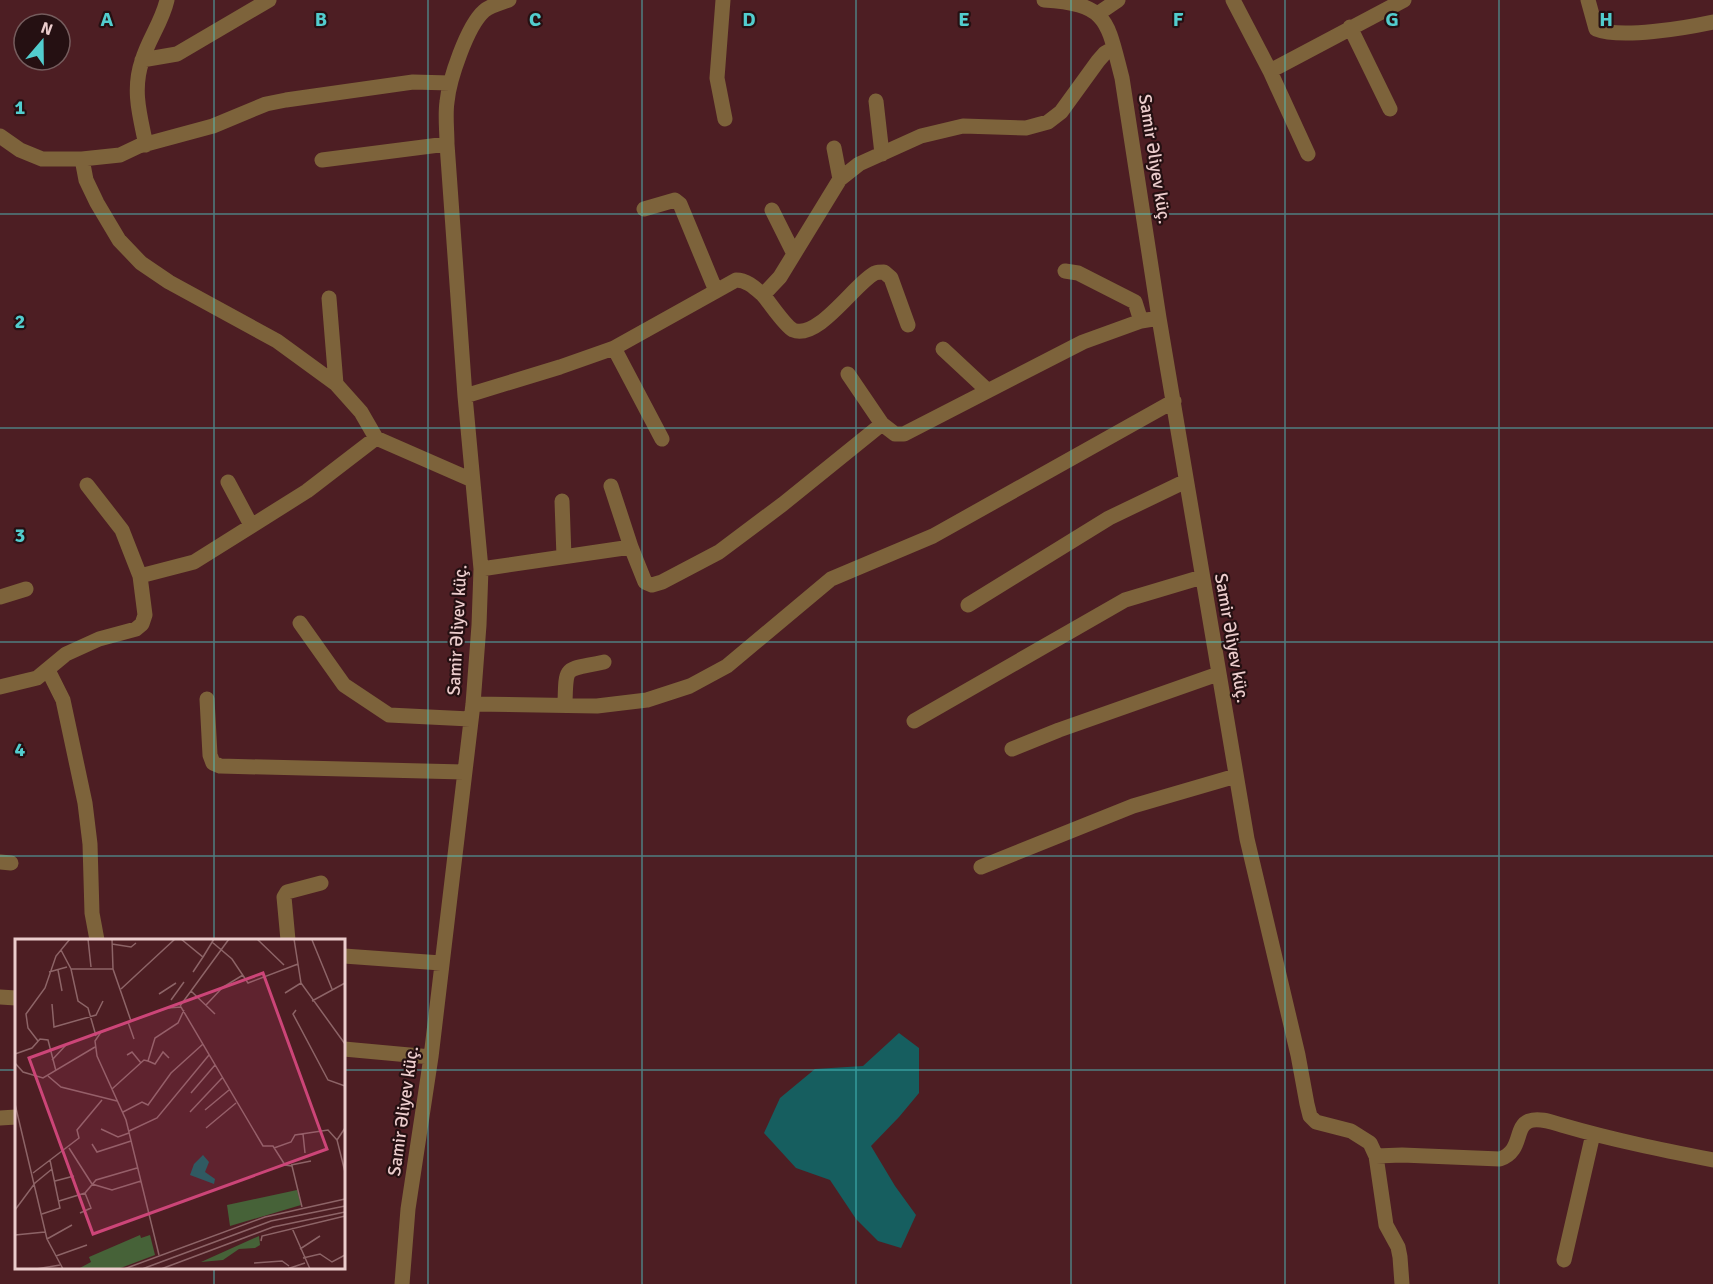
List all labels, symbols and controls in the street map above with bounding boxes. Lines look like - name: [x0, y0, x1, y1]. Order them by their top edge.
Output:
- text: A: [101, 7, 114, 32]
- text: B: [315, 7, 327, 32]
- text: C: [529, 7, 541, 32]
- text: D: [742, 7, 756, 32]
- text: E: [958, 7, 970, 32]
- text: F: [1173, 7, 1184, 32]
- text: G: [1385, 7, 1399, 32]
- text: H: [1599, 7, 1613, 32]
- north arrow: [12, 12, 72, 72]
- text: N: [38, 18, 55, 40]
- street label: Samir Əliyev küç.: [1134, 93, 1176, 225]
- text: 1: [15, 95, 26, 120]
- text: 2: [15, 309, 25, 334]
- text: 3: [15, 523, 25, 548]
- street label: Samir Əliyev küç.: [443, 564, 471, 696]
- street label: Samir Əliyev küç.: [1210, 572, 1254, 704]
- text: 4: [15, 737, 26, 762]
- inset map: [15, 939, 345, 1269]
- street label: Samir Əliyev küç.: [383, 1045, 423, 1177]

